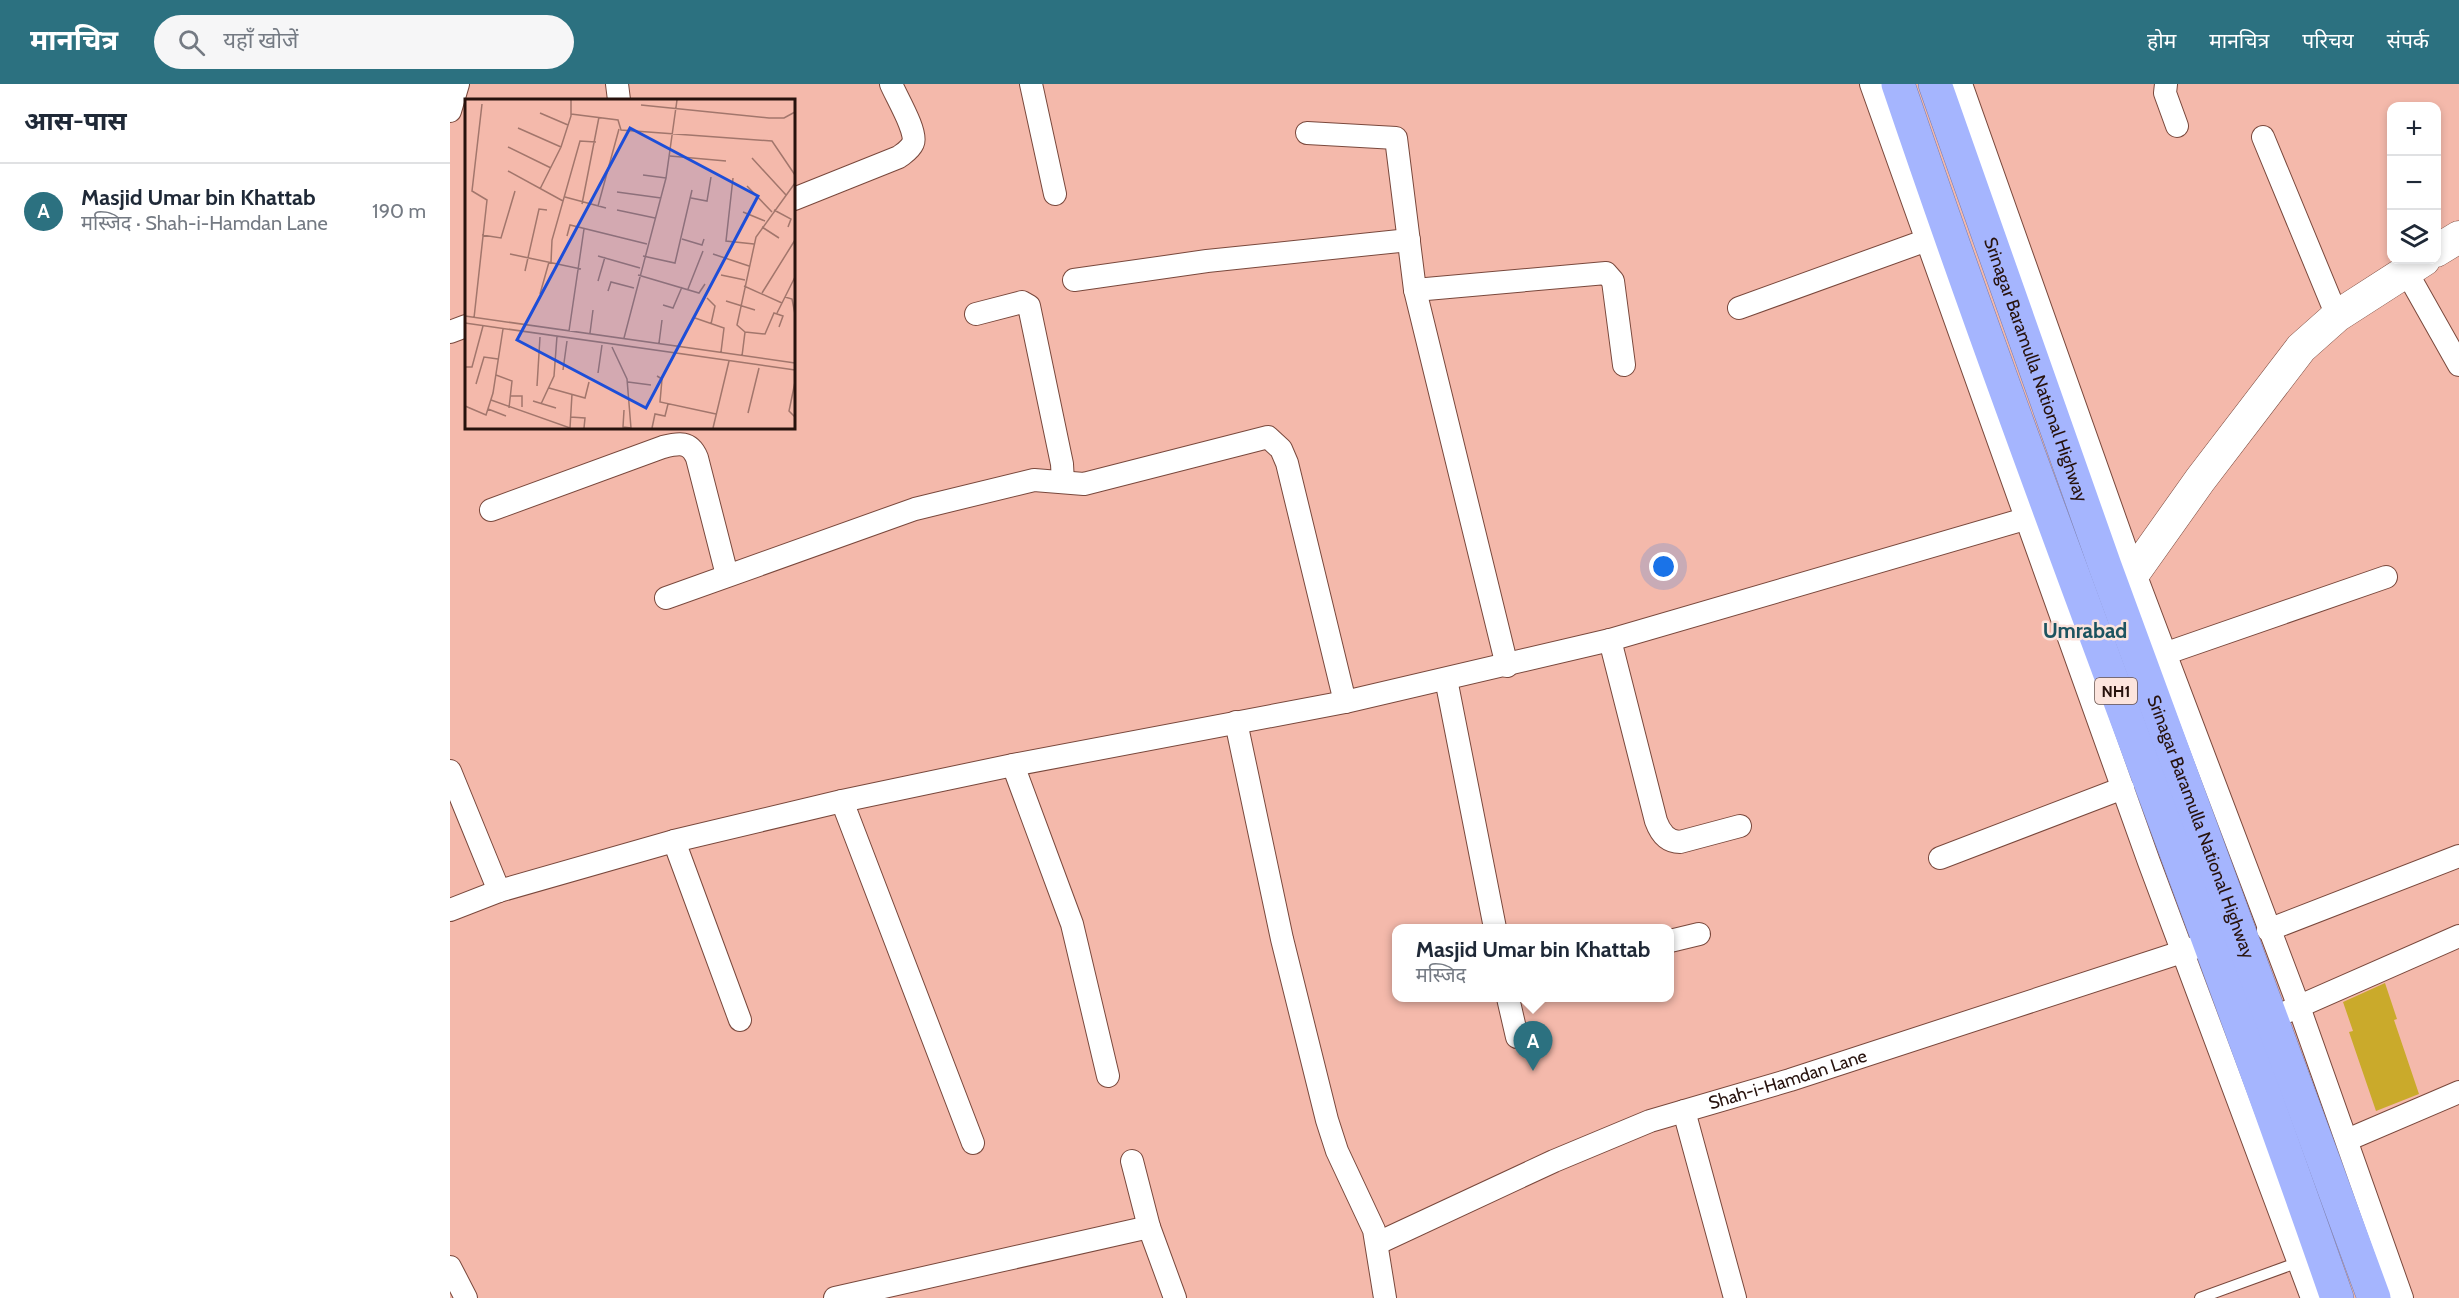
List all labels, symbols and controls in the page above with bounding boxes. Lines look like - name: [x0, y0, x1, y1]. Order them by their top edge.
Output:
- search box: [154, 15, 574, 69]
- text: मानचित्र: [30, 23, 118, 57]
- icon: search: [175, 26, 208, 59]
- text: यहाँ खोजें: [223, 27, 298, 54]
- text: होम: [2147, 28, 2176, 53]
- text: मानचित्र: [2209, 28, 2269, 53]
- text: परिचय: [2302, 28, 2354, 53]
- text: संपर्क: [2387, 28, 2429, 53]
- inset map: [465, 99, 795, 429]
- map controls: [2387, 102, 2441, 264]
- button: +: [2387, 102, 2441, 156]
- text: आस-पास: [24, 105, 127, 137]
- button: −: [2387, 156, 2441, 210]
- text: Masjid Umar bin Khattab: [81, 184, 316, 211]
- text: A: [37, 199, 50, 223]
- text: 190 m: [372, 199, 426, 223]
- button: layers: [2387, 210, 2441, 264]
- text: मस्जिद · Shah-i-Hamdan Lane: [81, 211, 328, 235]
- street label: Srinagar Baramulla National Highway: [1979, 234, 2093, 505]
- your location: [1649, 552, 1678, 581]
- district label: Umrabad: [2043, 618, 2127, 643]
- road number: NH1: [2095, 678, 2137, 704]
- street label: Srinagar Baramulla National Highway: [2142, 692, 2259, 962]
- popup: [1392, 924, 1674, 1002]
- text: Masjid Umar bin Khattab: [1416, 936, 1650, 963]
- text: मस्जिद: [1416, 963, 1466, 987]
- pin: A: [1514, 1022, 1552, 1071]
- street label: Shah-i-Hamdan Lane: [1706, 1045, 1870, 1114]

